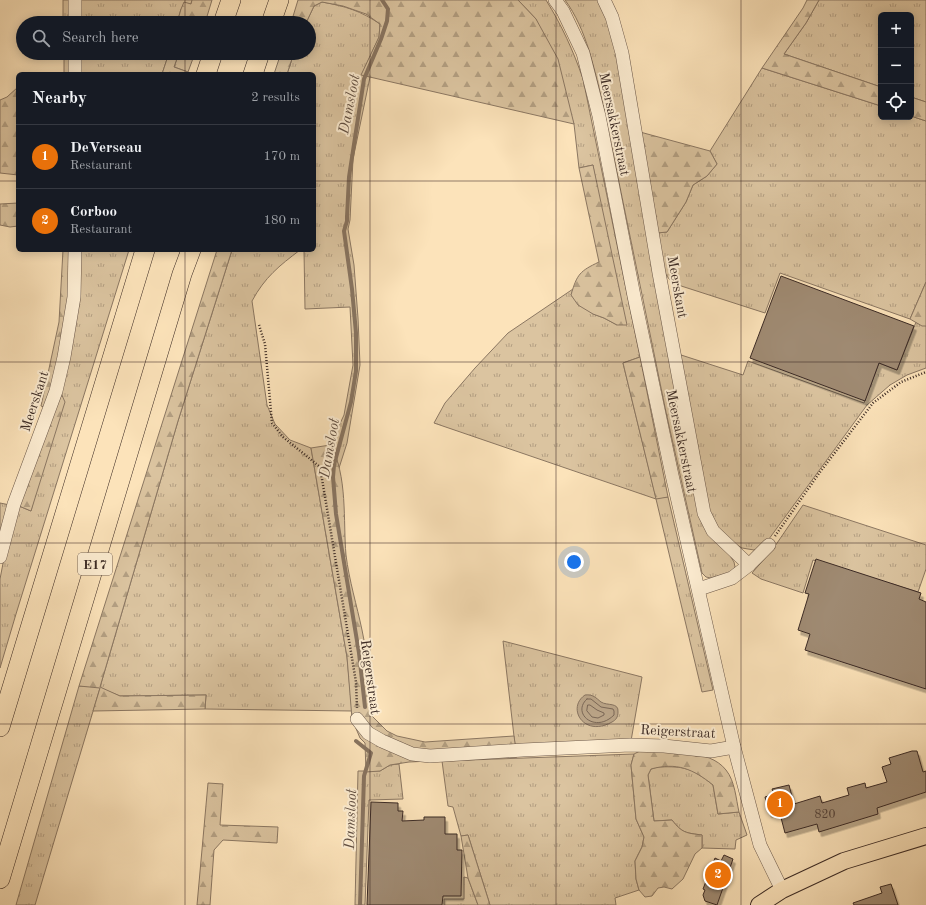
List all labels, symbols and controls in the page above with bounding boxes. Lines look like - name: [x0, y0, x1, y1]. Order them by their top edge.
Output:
- map controls: [878, 12, 914, 120]
- button: +: [878, 12, 914, 48]
- search box: [16, 16, 316, 60]
- icon: search: [30, 27, 52, 49]
- text: Search here: [62, 31, 139, 46]
- button: −: [878, 48, 914, 84]
- street label: Meersakkerstraat: [596, 71, 632, 177]
- water label: Damsloot: [337, 73, 364, 136]
- button: locate: [878, 84, 914, 120]
- text: Nearby: [32, 90, 87, 107]
- text: 2 results: [251, 91, 300, 104]
- text: DeVerseau: [70, 141, 142, 156]
- text: 1: [41, 150, 49, 163]
- text: 170 m: [263, 150, 300, 163]
- text: Restaurant: [70, 159, 132, 172]
- text: Corboo: [70, 205, 117, 220]
- text: 2: [41, 214, 49, 227]
- text: 180 m: [263, 214, 300, 227]
- text: Restaurant: [70, 223, 132, 236]
- street label: Meerskant: [665, 255, 689, 320]
- street label: Meerskant: [19, 369, 51, 433]
- street label: Meersakkerstraat: [663, 388, 699, 494]
- water label: Damsloot: [318, 417, 343, 480]
- your location: [564, 552, 584, 572]
- road number: E17: [78, 553, 112, 575]
- street label: Reigerstraat: [358, 639, 382, 716]
- street label: Reigerstraat: [640, 723, 716, 741]
- water label: Damsloot: [343, 788, 360, 851]
- pin: 1: [767, 789, 793, 819]
- house number: 820: [815, 809, 835, 821]
- pin: 2: [705, 860, 731, 890]

